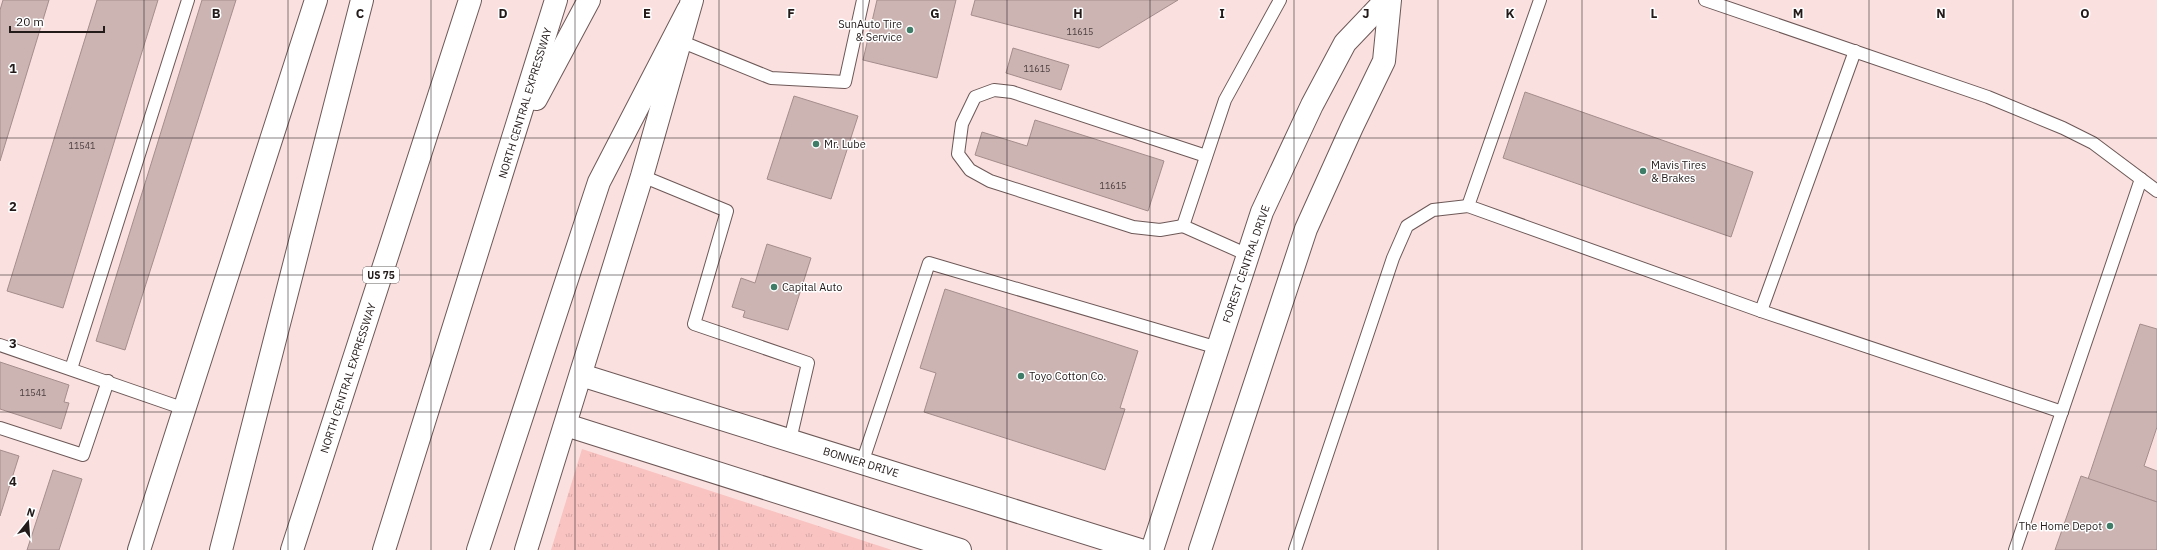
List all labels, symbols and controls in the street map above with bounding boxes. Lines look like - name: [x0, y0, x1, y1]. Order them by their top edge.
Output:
- text: B: [212, 5, 221, 22]
- text: C: [356, 5, 365, 22]
- text: D: [498, 5, 508, 22]
- text: E: [643, 5, 651, 22]
- text: F: [787, 5, 795, 22]
- text: G: [930, 5, 940, 22]
- text: H: [1073, 5, 1083, 22]
- text: I: [1219, 5, 1225, 22]
- text: J: [1362, 5, 1370, 22]
- text: K: [1505, 5, 1515, 22]
- text: L: [1651, 5, 1658, 22]
- text: M: [1793, 5, 1803, 22]
- text: N: [1936, 5, 1946, 22]
- text: O: [2080, 5, 2090, 22]
- scale bar: [10, 8, 104, 34]
- text: 20 m: [16, 14, 44, 29]
- place label: SunAuto Tire & Service: [838, 17, 902, 44]
- street label: NORTH CENTRAL EXPRESSWAY: [495, 25, 555, 180]
- marker: SunAuto Tire & Service: [905, 25, 915, 35]
- house number: 11615: [1066, 26, 1094, 37]
- text: 1: [9, 60, 17, 77]
- house number: 11615: [1023, 63, 1051, 74]
- place label: Mr. Lube: [824, 137, 866, 151]
- marker: Mr. Lube: [811, 139, 821, 149]
- house number: 11541: [68, 140, 96, 151]
- place label: Mavis Tires & Brakes: [1651, 158, 1706, 185]
- marker: Mavis Tires & Brakes: [1638, 166, 1648, 176]
- house number: 11615: [1099, 180, 1127, 191]
- text: 2: [9, 198, 17, 215]
- street label: FOREST CENTRAL DRIVE: [1219, 203, 1273, 325]
- road number: US 75: [363, 267, 399, 283]
- place label: Capital Auto: [782, 280, 842, 294]
- marker: Capital Auto: [769, 282, 779, 292]
- street label: NORTH CENTRAL EXPRESSWAY: [317, 301, 379, 455]
- text: 3: [9, 335, 17, 352]
- place label: Toyo Cotton Co.: [1029, 369, 1106, 383]
- marker: Toyo Cotton Co.: [1016, 371, 1026, 381]
- house number: 11541: [19, 387, 47, 398]
- street label: BONNER DRIVE: [821, 444, 901, 480]
- text: 4: [9, 473, 17, 490]
- north arrow: [8, 502, 48, 542]
- text: N: [25, 505, 37, 520]
- place label: The Home Depot: [2019, 519, 2102, 533]
- marker: The Home Depot: [2105, 521, 2115, 531]

